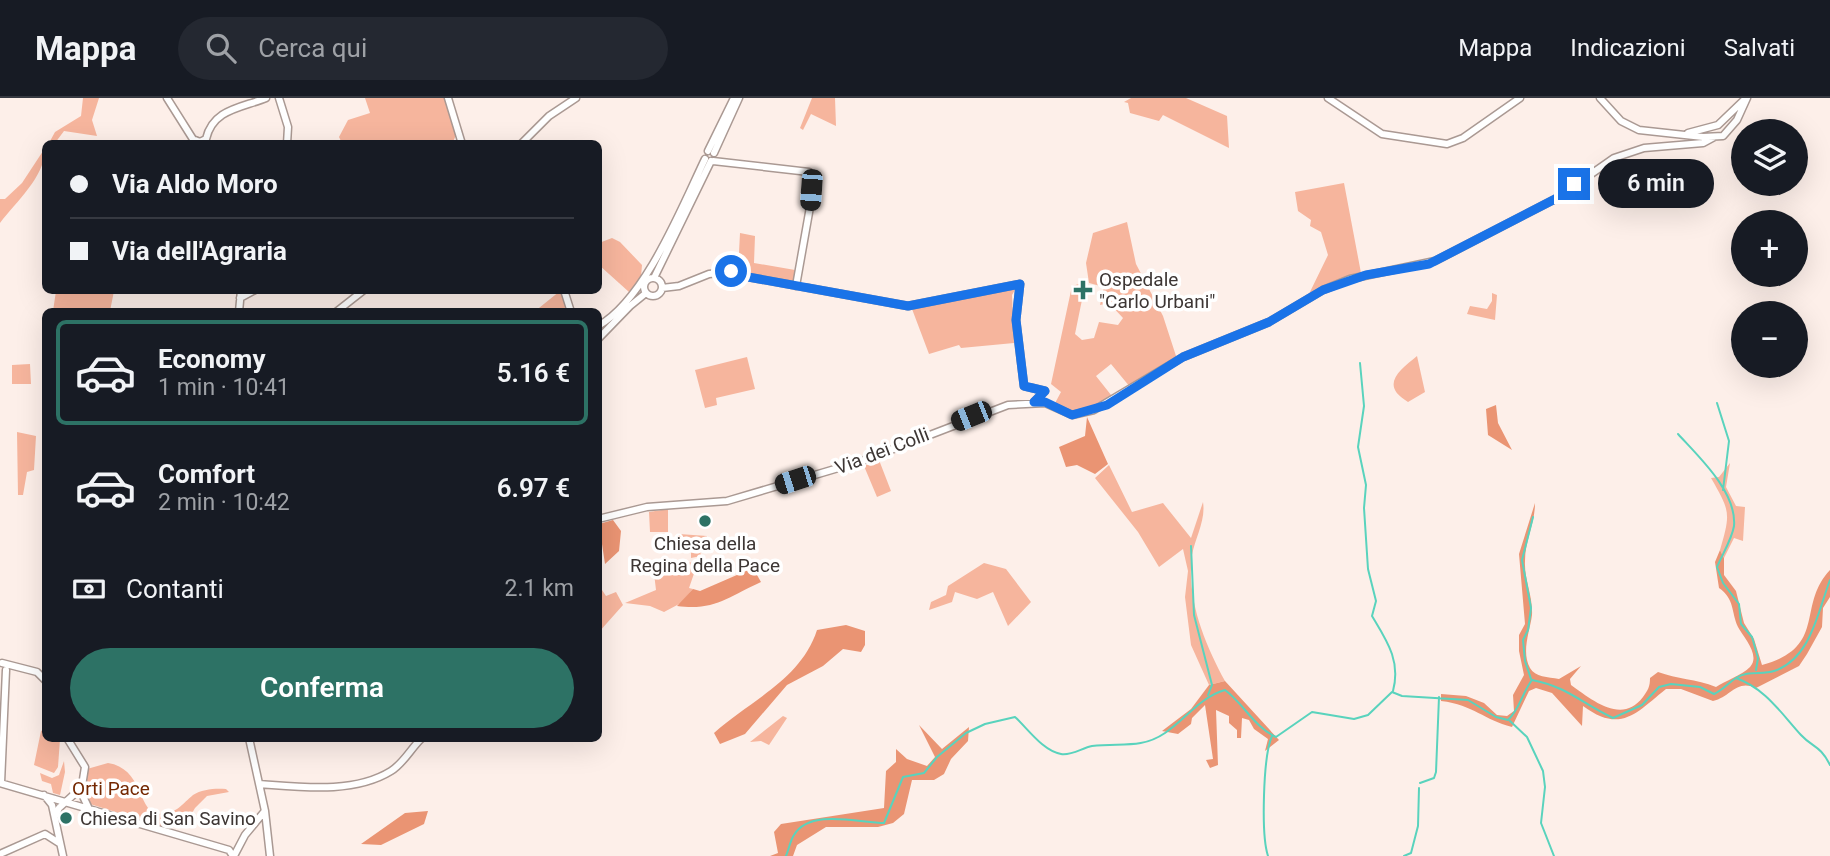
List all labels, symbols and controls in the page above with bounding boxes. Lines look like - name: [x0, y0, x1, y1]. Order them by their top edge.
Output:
- search box: [178, 17, 668, 80]
- text: Mappa: [35, 29, 136, 68]
- icon: search: [202, 29, 240, 67]
- text: Cerca qui: [258, 33, 367, 63]
- text: Mappa: [1458, 34, 1532, 62]
- text: Indicazioni: [1570, 34, 1686, 62]
- text: Salvati: [1724, 34, 1795, 62]
- map controls: [1731, 119, 1808, 378]
- button: layers: [1731, 119, 1808, 196]
- callout: 6 min: [1598, 160, 1714, 208]
- car: [800, 168, 823, 212]
- route end: [1558, 168, 1590, 200]
- text: Via Aldo Moro: [112, 169, 278, 199]
- text: 6 min: [1627, 170, 1685, 197]
- button: +: [1731, 210, 1808, 287]
- text: Via dell'Agraria: [112, 236, 287, 266]
- route start: [715, 255, 747, 287]
- place label: Ospedale "Carlo Urbani": [1099, 268, 1215, 313]
- marker: Ospedale "Carlo Urbani": [1073, 280, 1093, 300]
- button: −: [1731, 301, 1808, 378]
- icon: car: [74, 341, 137, 404]
- text: Economy: [158, 344, 265, 374]
- text: 5.16 €: [497, 358, 570, 388]
- text: 1 min · 10:41: [158, 374, 290, 401]
- car: [948, 398, 995, 434]
- street label: Via dei Colli: [832, 423, 932, 479]
- icon: car: [74, 456, 137, 519]
- text: Comfort: [158, 459, 255, 489]
- car: [772, 464, 819, 496]
- text: 6.97 €: [497, 473, 570, 503]
- text: 2 min · 10:42: [158, 489, 290, 516]
- marker: Chiesa della Regina della Pace: [697, 513, 713, 529]
- place label: Chiesa della Regina della Pace: [630, 532, 780, 577]
- icon: cash: [70, 570, 108, 608]
- text: Contanti: [126, 574, 224, 604]
- text: 2.1 km: [505, 575, 574, 602]
- button: Conferma: [70, 648, 574, 728]
- park label: Orti Pace: [72, 777, 150, 800]
- place label: Chiesa di San Savino: [80, 807, 256, 830]
- marker: Chiesa di San Savino: [58, 810, 74, 826]

